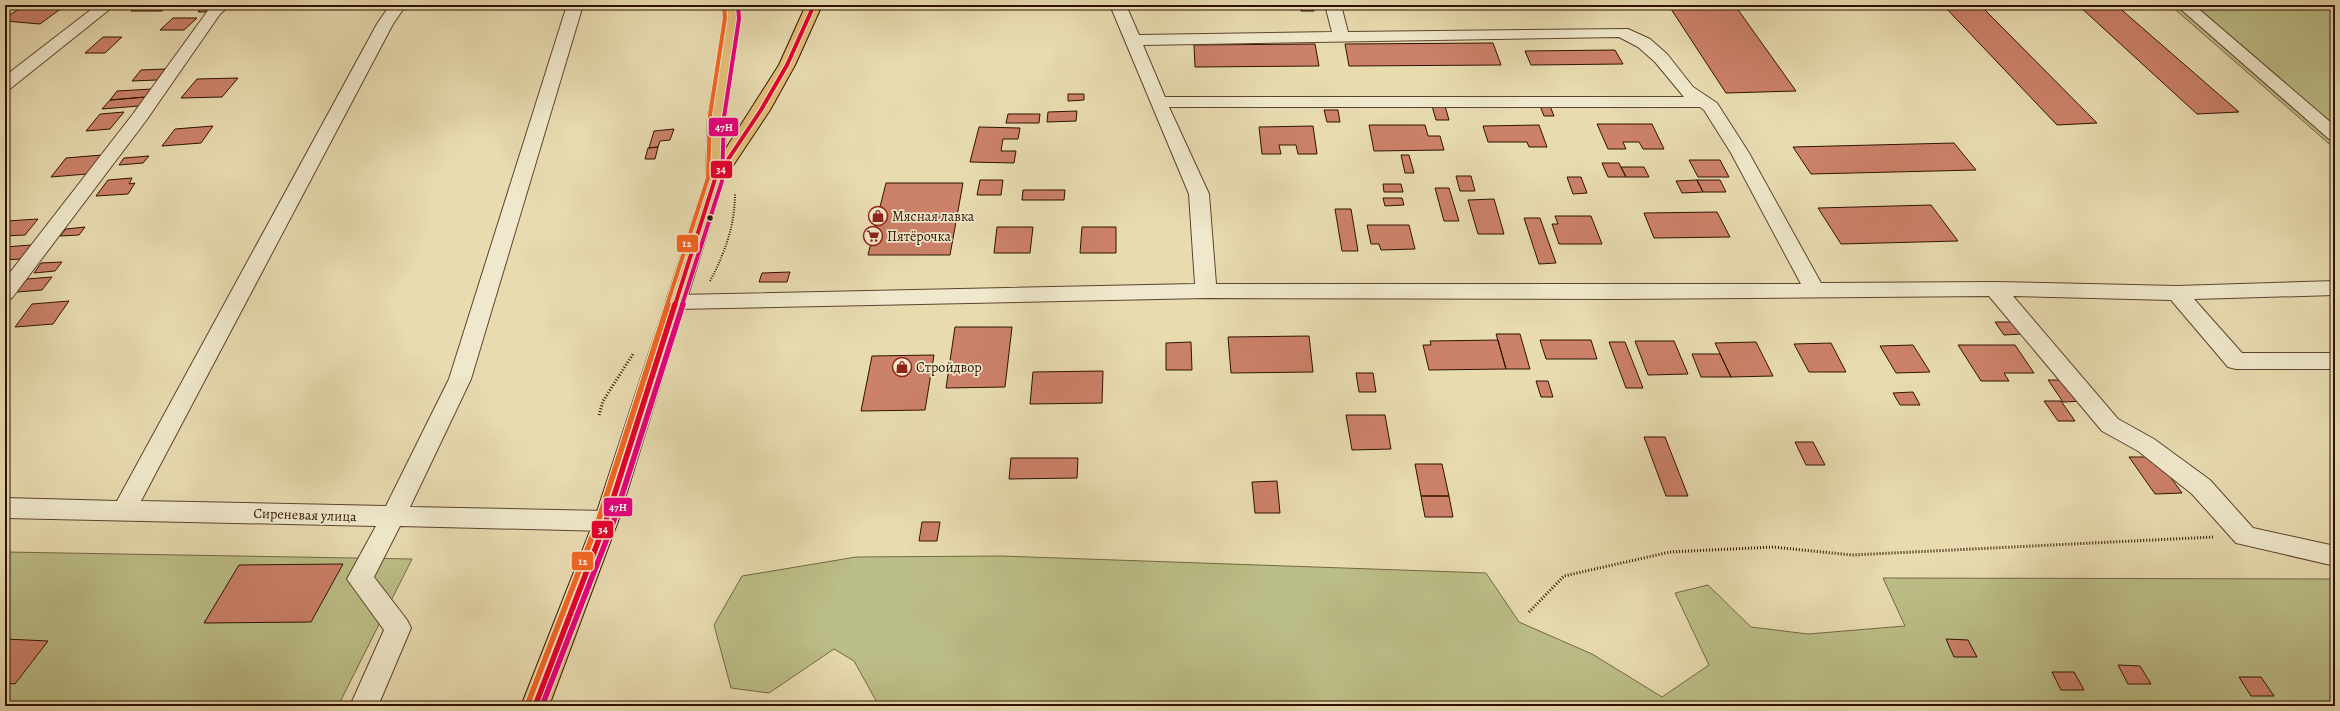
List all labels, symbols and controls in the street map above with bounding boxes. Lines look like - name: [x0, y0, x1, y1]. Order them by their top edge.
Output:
- line badge: 47Н: [708, 117, 739, 137]
- text: 47Н: [715, 120, 733, 135]
- line badge: 34: [710, 160, 733, 179]
- text: 34: [716, 162, 726, 177]
- shop icon: Мясная лавка: [867, 205, 889, 227]
- place label: Мясная лавка: [892, 207, 975, 226]
- unlabelled marker: [705, 213, 715, 223]
- supermarket icon: Пятёрочка: [862, 225, 884, 247]
- place label: Пятёрочка: [887, 227, 951, 246]
- line badge: 12: [676, 234, 699, 253]
- text: 12: [682, 236, 692, 251]
- shop icon: Стройдвор: [891, 356, 913, 378]
- place label: Стройдвор: [916, 358, 982, 377]
- line badge: 47Н: [603, 497, 633, 517]
- text: 47Н: [609, 500, 627, 515]
- street label: Сиреневая улица: [253, 504, 358, 526]
- line badge: 34: [591, 520, 614, 539]
- text: 34: [598, 522, 608, 537]
- line badge: 12: [571, 551, 594, 571]
- text: 12: [578, 554, 588, 569]

